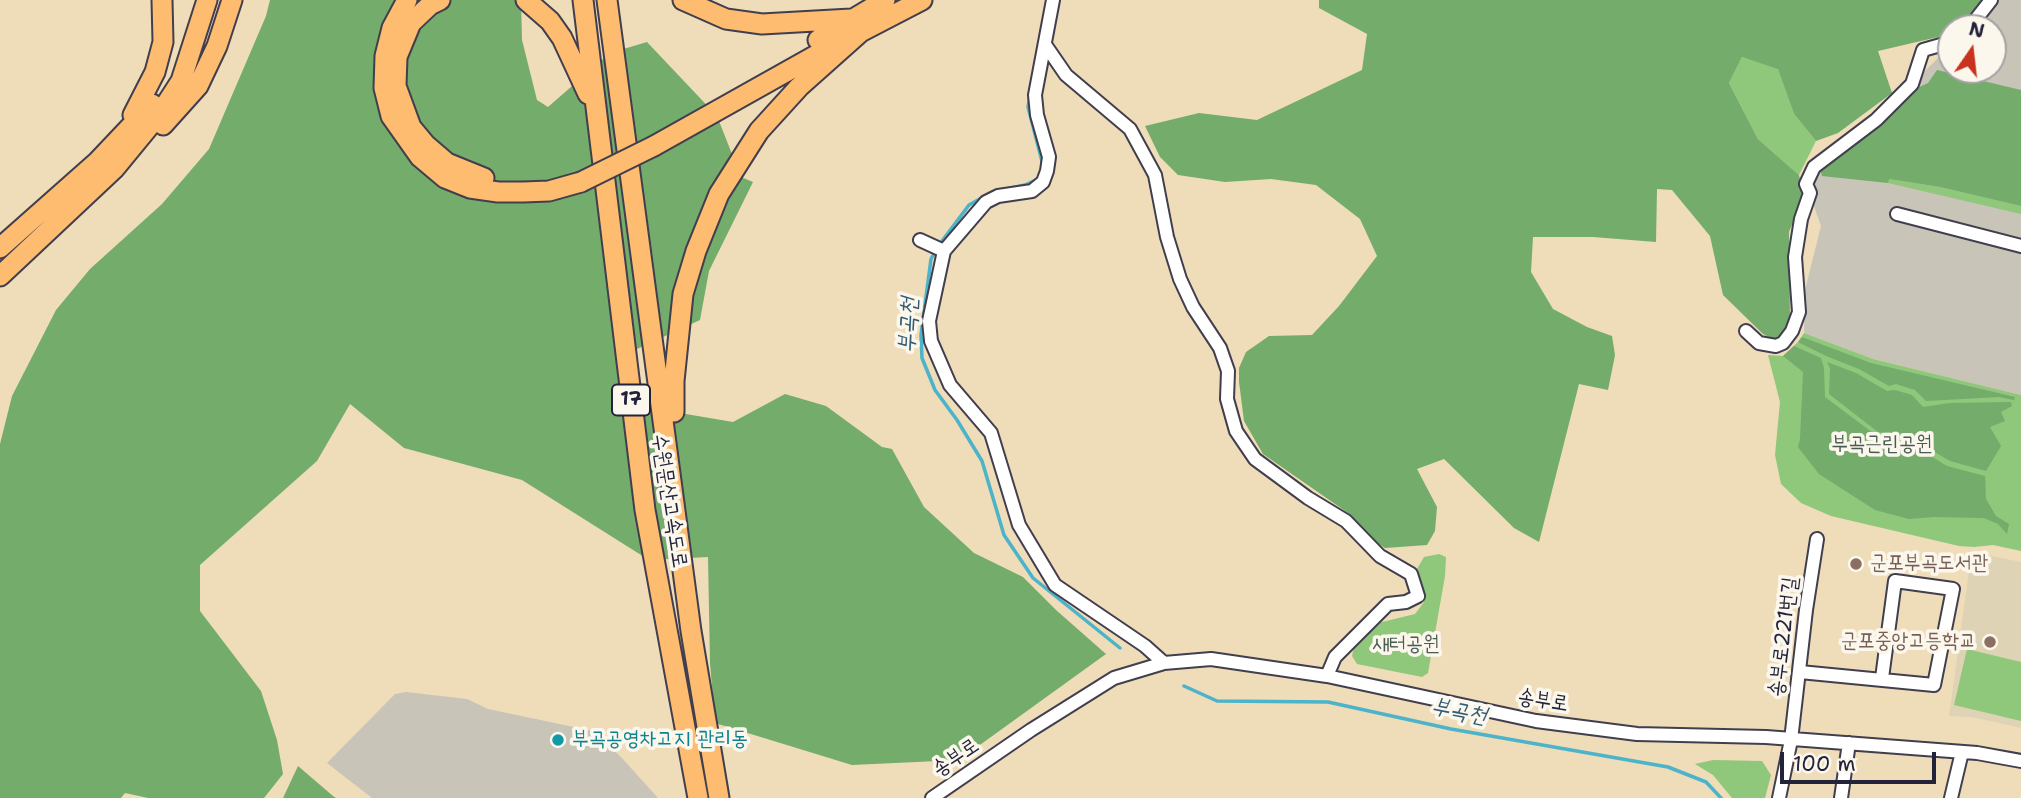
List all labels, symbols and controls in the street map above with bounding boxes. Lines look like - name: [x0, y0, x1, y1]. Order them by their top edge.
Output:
- north arrow: [1937, 14, 2007, 84]
- text: N: [1966, 16, 1987, 44]
- water label: 부곡천: [894, 297, 924, 353]
- road number: 17: [612, 384, 650, 416]
- street label: 수원문산고속도로: [646, 432, 692, 570]
- park label: 부곡근린공원: [1831, 432, 1933, 458]
- place label: 군포부곡도서관: [1870, 551, 1988, 577]
- marker: 군포부곡도서관: [1848, 556, 1864, 572]
- street label: 송부로221번길: [1764, 576, 1804, 698]
- place label: 군포중앙고등학교: [1841, 629, 1976, 655]
- park label: 새터공원: [1372, 632, 1440, 658]
- marker: 군포중앙고등학교: [1982, 634, 1998, 650]
- street label: 송부로: [1516, 685, 1570, 717]
- water label: 부곡천: [1429, 693, 1489, 731]
- place label: 부곡공영차고지 관리동: [572, 727, 748, 753]
- marker: 부곡공영차고지 관리동: [550, 732, 566, 748]
- street label: 송부로: [928, 733, 984, 783]
- scale bar: [1783, 738, 1939, 782]
- text: 100 m: [1793, 750, 1856, 778]

